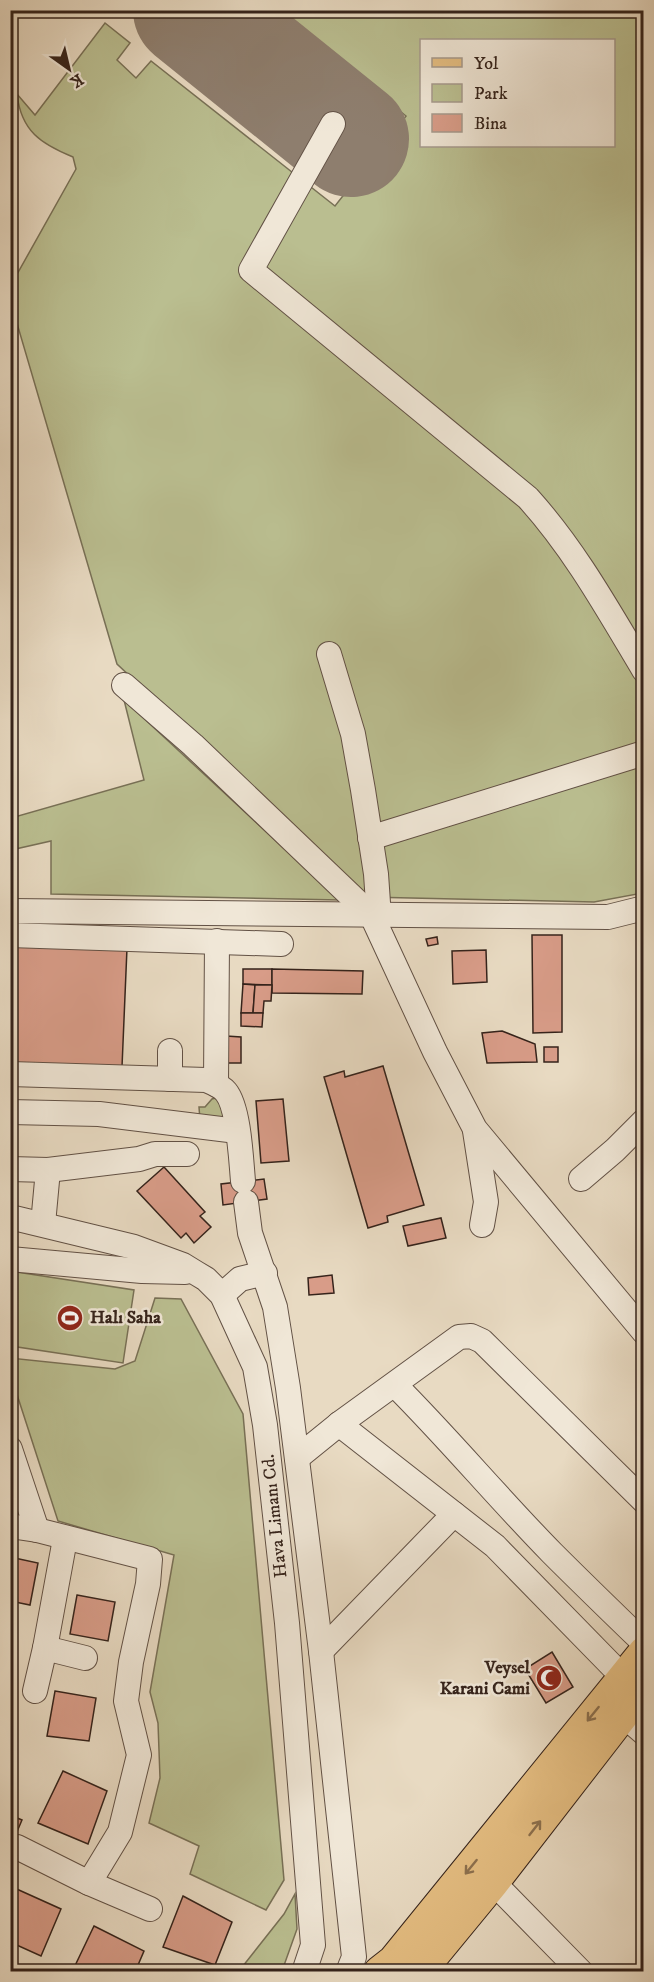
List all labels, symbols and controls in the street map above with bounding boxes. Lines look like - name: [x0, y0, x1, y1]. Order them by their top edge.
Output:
- north arrow: [39, 39, 99, 99]
- legend: [420, 39, 615, 147]
- text: Yol: [474, 53, 499, 75]
- text: K: [66, 69, 87, 92]
- text: Park: [474, 83, 508, 105]
- text: Bina: [474, 113, 507, 135]
- sports icon: Halı Saha: [55, 1303, 85, 1333]
- place label: Halı Saha: [90, 1307, 161, 1329]
- street label: Hava Limanı Cd.: [258, 1453, 292, 1579]
- place label: Veysel Karani Cami: [440, 1657, 531, 1700]
- mosque icon: Veysel Karani Cami: [534, 1663, 564, 1693]
- one-way arrow: [587, 1706, 600, 1722]
- one-way arrow: [528, 1820, 541, 1836]
- one-way arrow: [465, 1858, 478, 1874]

